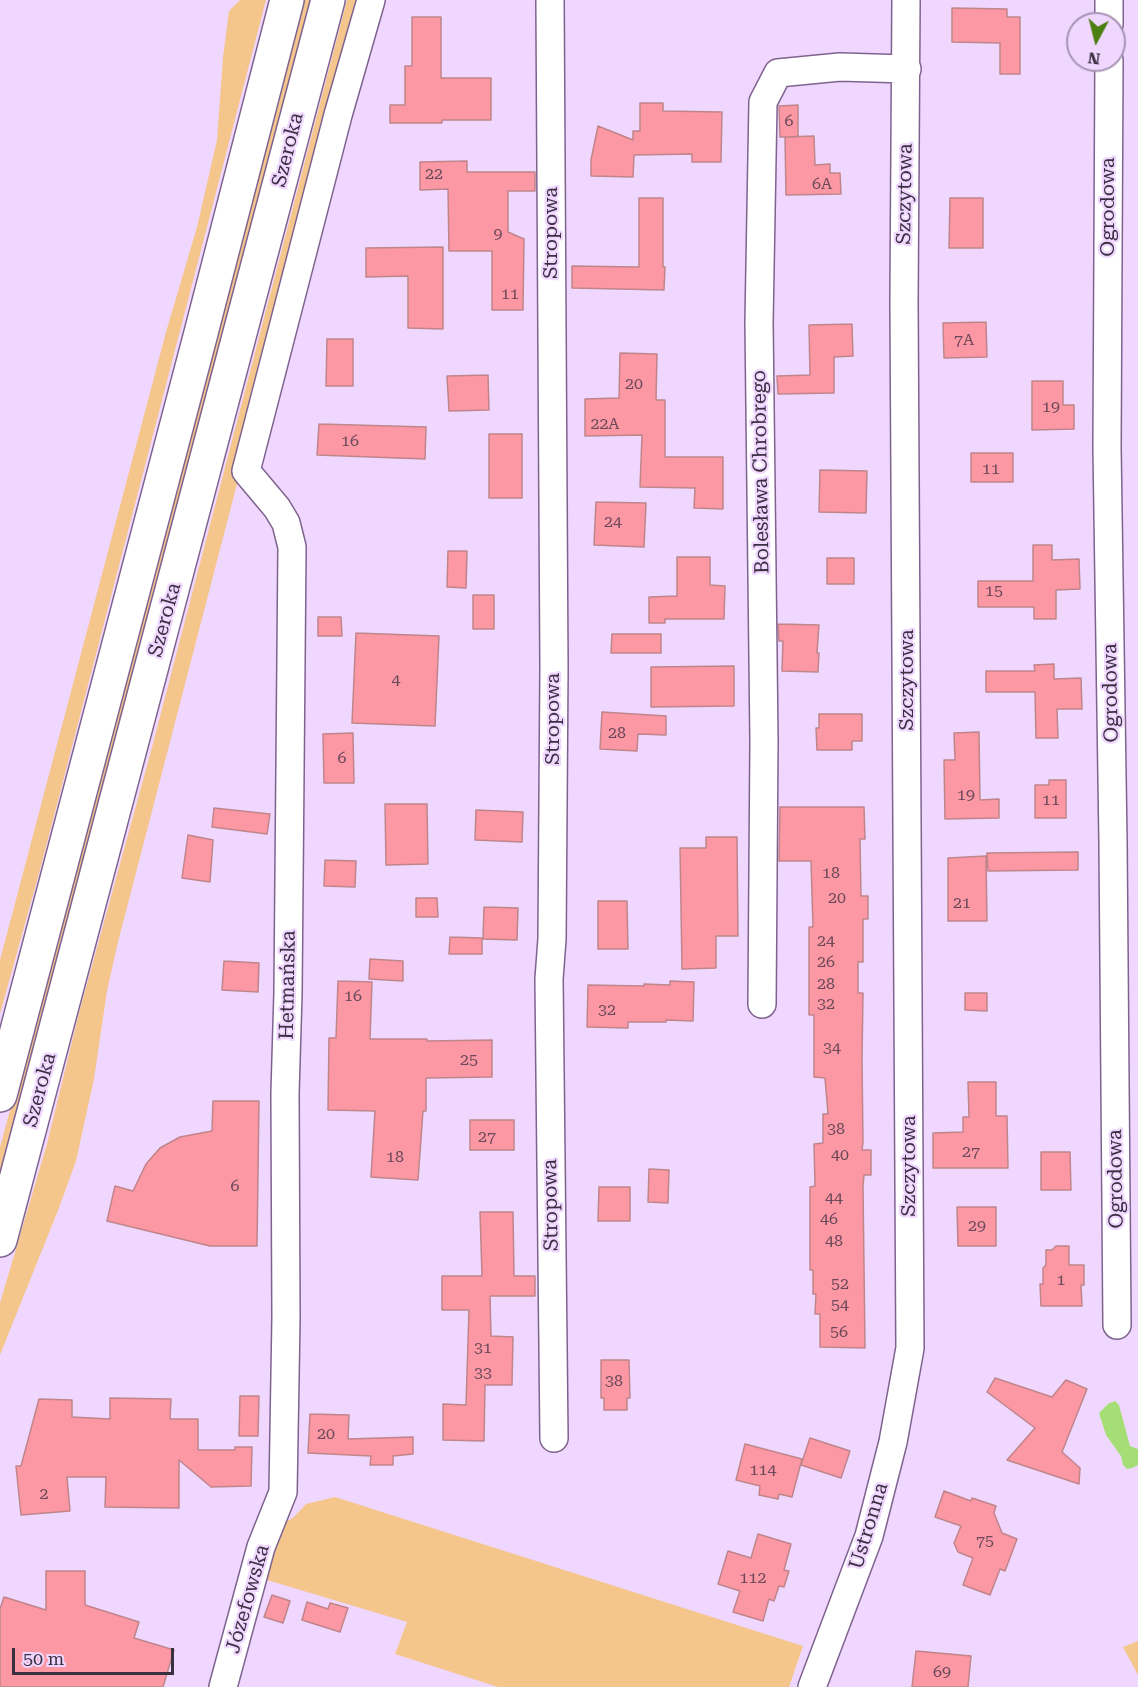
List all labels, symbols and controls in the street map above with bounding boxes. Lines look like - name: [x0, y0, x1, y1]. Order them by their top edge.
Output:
- north arrow: [1066, 12, 1126, 72]
- text: N: [1087, 48, 1101, 69]
- street label: Szeroka: [267, 110, 309, 190]
- house number: 6: [785, 111, 793, 131]
- street label: Szczytowa: [892, 143, 918, 245]
- street label: Ogrodowa: [1096, 157, 1120, 257]
- house number: 22: [425, 164, 443, 184]
- house number: 6A: [812, 174, 832, 194]
- street label: Stropowa: [539, 187, 563, 279]
- house number: 9: [494, 224, 502, 244]
- house number: 11: [501, 284, 519, 304]
- house number: 7A: [954, 330, 974, 350]
- street label: Bolesława Chrobrego: [747, 370, 775, 574]
- house number: 20: [625, 374, 643, 394]
- house number: 19: [1042, 397, 1060, 417]
- house number: 22A: [590, 414, 620, 434]
- house number: 16: [341, 431, 359, 451]
- house number: 11: [982, 459, 1000, 479]
- house number: 24: [604, 512, 622, 532]
- street label: Szeroka: [144, 580, 186, 660]
- house number: 15: [985, 581, 1003, 601]
- street label: Szczytowa: [895, 629, 919, 731]
- street label: Ogrodowa: [1098, 643, 1124, 743]
- house number: 4: [392, 670, 400, 690]
- street label: Stropowa: [541, 673, 565, 765]
- house number: 28: [608, 723, 626, 743]
- house number: 6: [338, 748, 346, 768]
- house number: 19: [957, 785, 975, 805]
- house number: 11: [1042, 790, 1060, 810]
- house number: 18: [822, 863, 840, 883]
- house number: 20: [828, 888, 846, 908]
- house number: 21: [953, 893, 971, 913]
- street label: Hetmańska: [275, 930, 301, 1040]
- house number: 24: [817, 931, 835, 951]
- house number: 26: [817, 952, 835, 972]
- house number: 28: [817, 974, 835, 994]
- house number: 16: [344, 986, 362, 1006]
- house number: 32: [817, 994, 835, 1014]
- house number: 32: [598, 1000, 616, 1020]
- house number: 34: [823, 1038, 841, 1058]
- street label: Szeroka: [19, 1050, 61, 1130]
- house number: 25: [460, 1050, 478, 1070]
- street label: Szczytowa: [897, 1115, 921, 1217]
- house number: 38: [827, 1119, 845, 1139]
- house number: 27: [478, 1127, 496, 1147]
- street label: Ogrodowa: [1103, 1129, 1129, 1229]
- house number: 27: [962, 1142, 980, 1162]
- house number: 40: [831, 1145, 849, 1165]
- house number: 18: [386, 1147, 404, 1167]
- street label: Stropowa: [538, 1159, 564, 1251]
- house number: 6: [231, 1176, 239, 1196]
- house number: 44: [825, 1188, 843, 1208]
- house number: 46: [820, 1209, 838, 1229]
- house number: 29: [968, 1216, 986, 1236]
- house number: 48: [825, 1231, 843, 1251]
- house number: 1: [1057, 1270, 1065, 1290]
- house number: 52: [831, 1274, 849, 1294]
- house number: 54: [831, 1295, 849, 1315]
- house number: 56: [830, 1322, 848, 1342]
- house number: 31: [474, 1338, 492, 1358]
- house number: 33: [474, 1363, 492, 1383]
- house number: 38: [605, 1371, 623, 1391]
- house number: 20: [317, 1424, 335, 1444]
- house number: 114: [750, 1460, 776, 1480]
- street label: Ustronna: [844, 1480, 894, 1572]
- house number: 2: [40, 1484, 48, 1504]
- house number: 75: [976, 1531, 994, 1551]
- street label: Józefowska: [221, 1542, 275, 1656]
- house number: 112: [740, 1568, 766, 1588]
- scale bar: [15, 1636, 177, 1674]
- text: 50 m: [23, 1648, 64, 1669]
- house number: 69: [933, 1662, 951, 1682]

